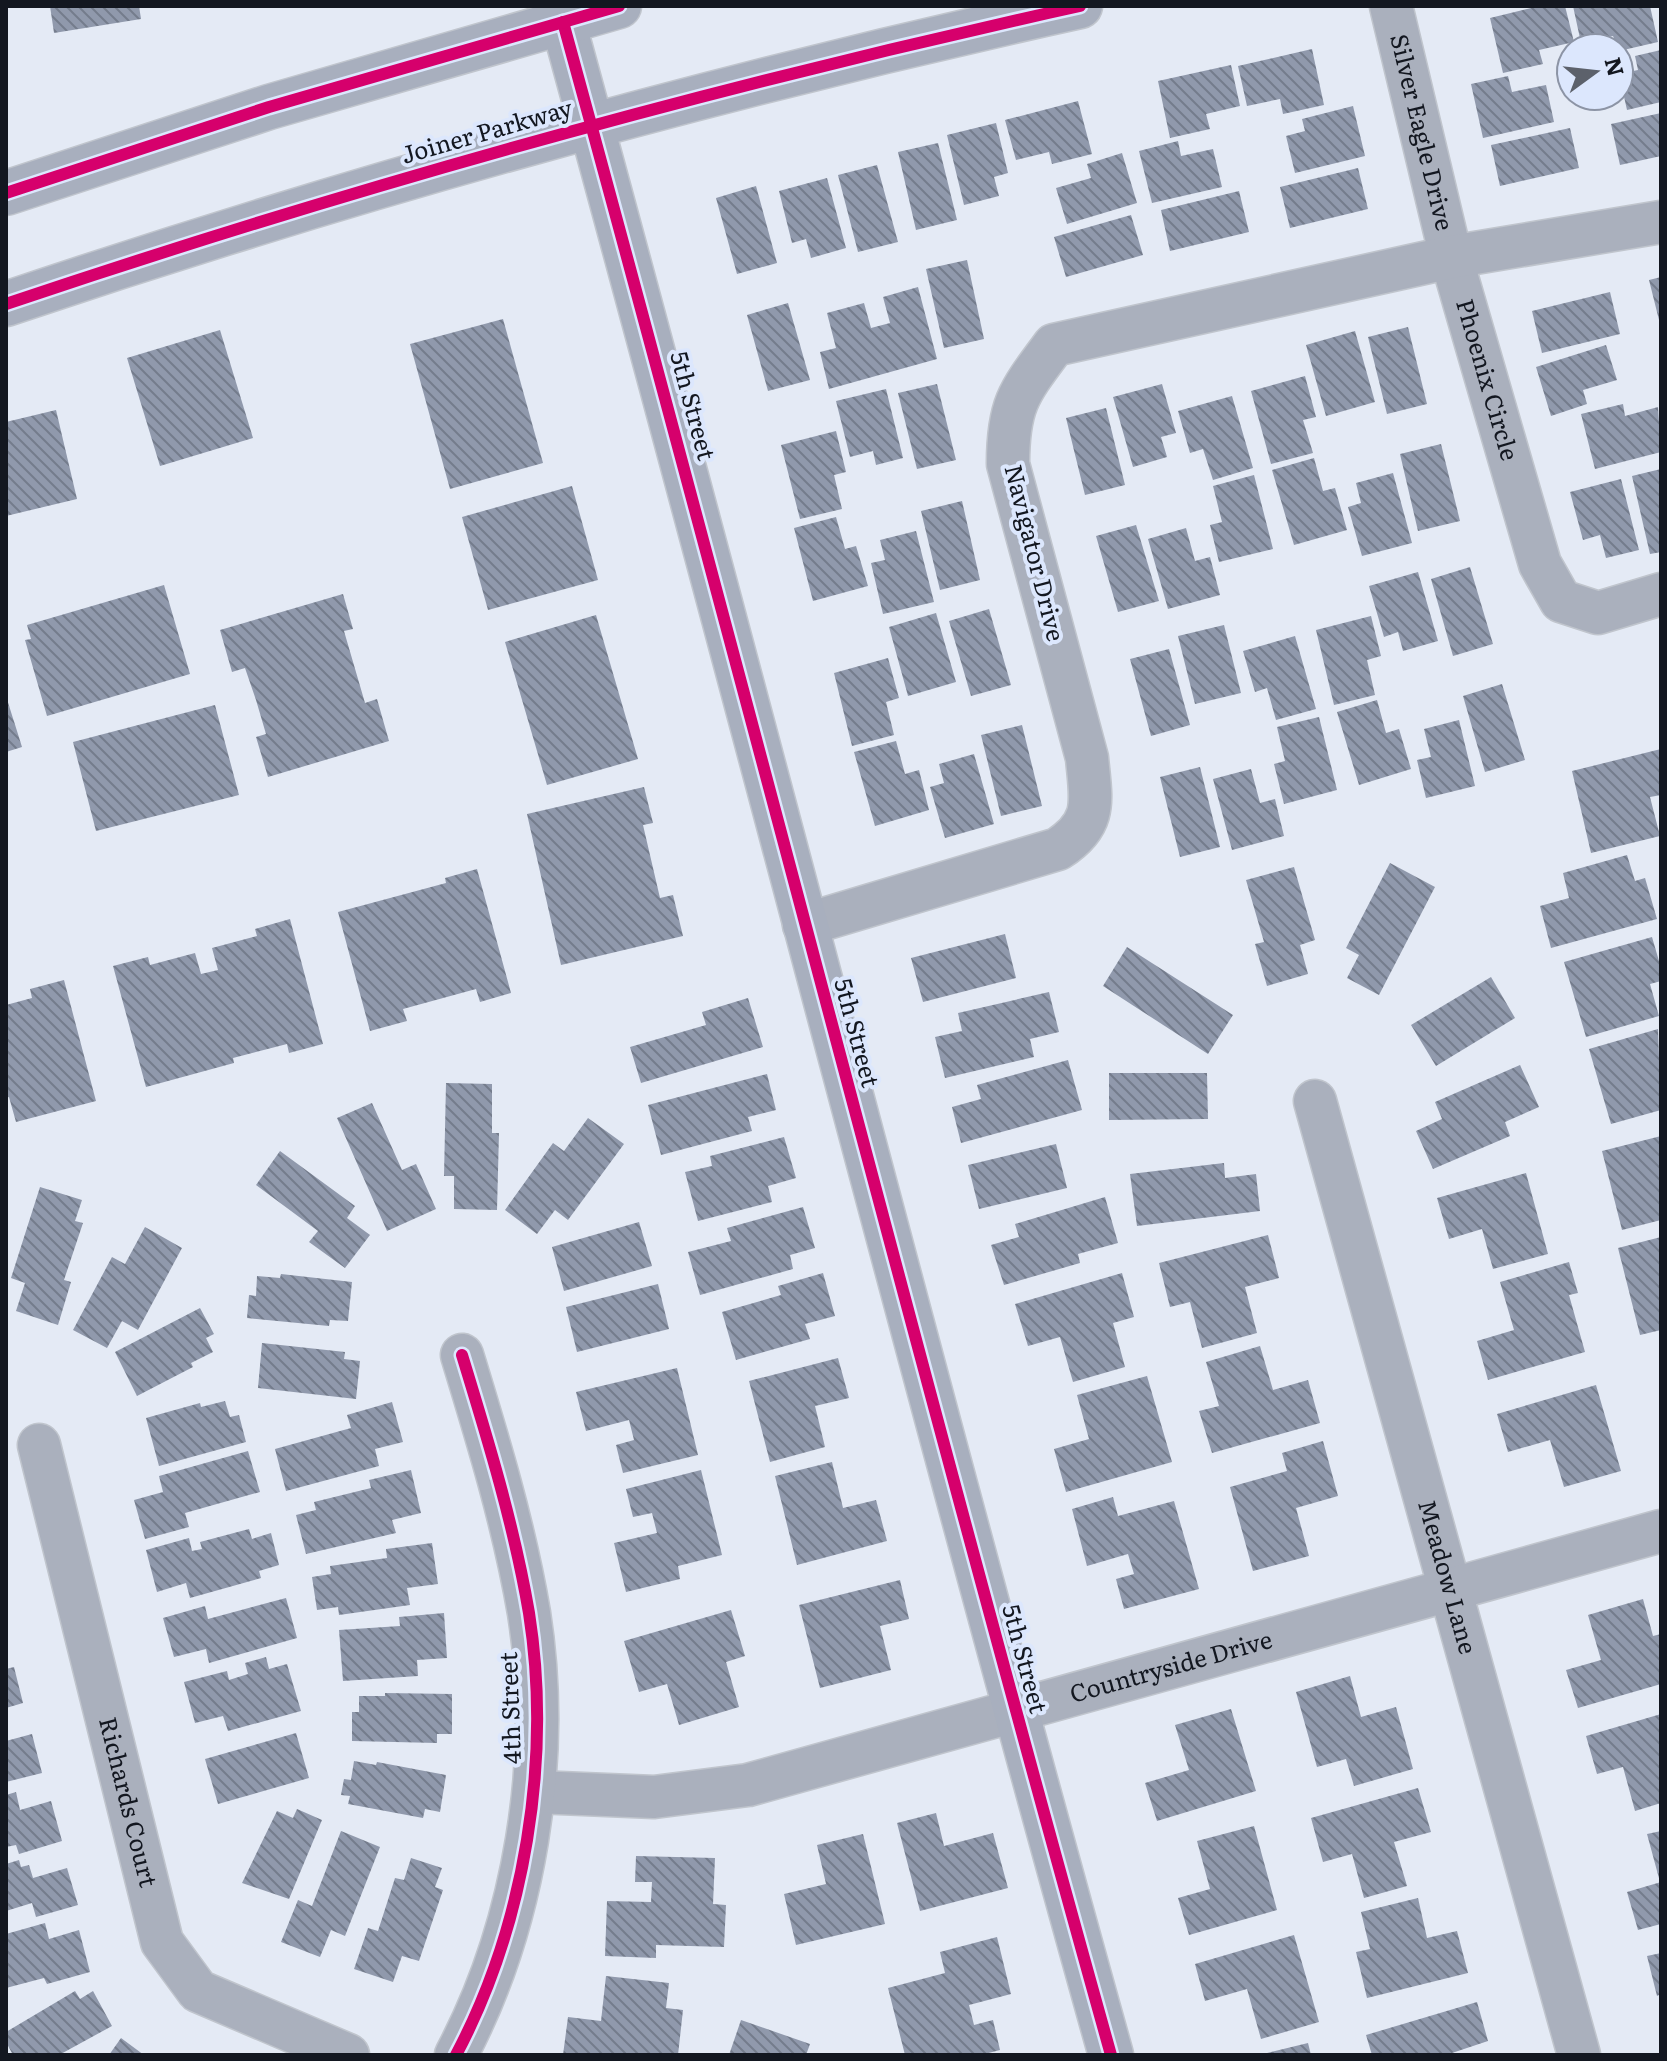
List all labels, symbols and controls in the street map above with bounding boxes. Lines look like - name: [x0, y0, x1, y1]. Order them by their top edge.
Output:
- street label: Silver Eagle Drive: [1383, 30, 1464, 234]
- north arrow: [1555, 32, 1635, 112]
- text: N: [1597, 53, 1634, 80]
- street label: Joiner Parkway: [397, 88, 576, 171]
- street label: Phoenix Circle: [1449, 294, 1529, 464]
- street label: 5th Street: [663, 347, 726, 464]
- street label: Navigator Drive: [998, 460, 1075, 644]
- street label: 5th Street: [827, 974, 890, 1091]
- street label: Meadow Lane: [1411, 1495, 1487, 1658]
- street label: 5th Street: [995, 1600, 1058, 1717]
- street label: Countryside Drive: [1065, 1620, 1276, 1710]
- street label: 4th Street: [489, 1651, 528, 1765]
- street label: Richards Court: [92, 1713, 168, 1891]

